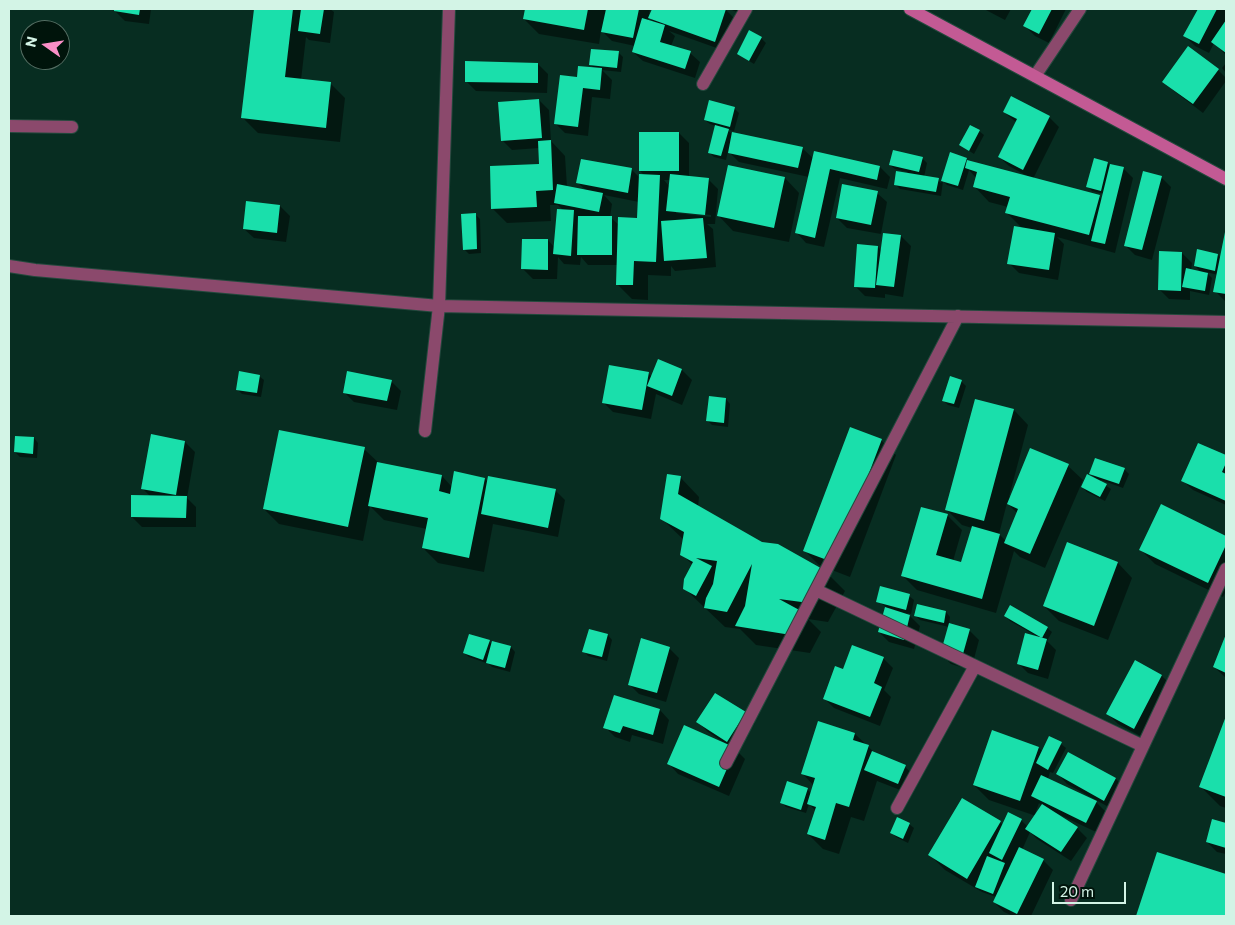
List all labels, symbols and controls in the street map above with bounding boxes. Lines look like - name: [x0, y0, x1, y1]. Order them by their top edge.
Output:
- north arrow: [20, 20, 70, 70]
- text: N: [21, 35, 40, 49]
- scale bar: [1055, 872, 1129, 904]
- text: 20 m: [1060, 882, 1094, 900]

